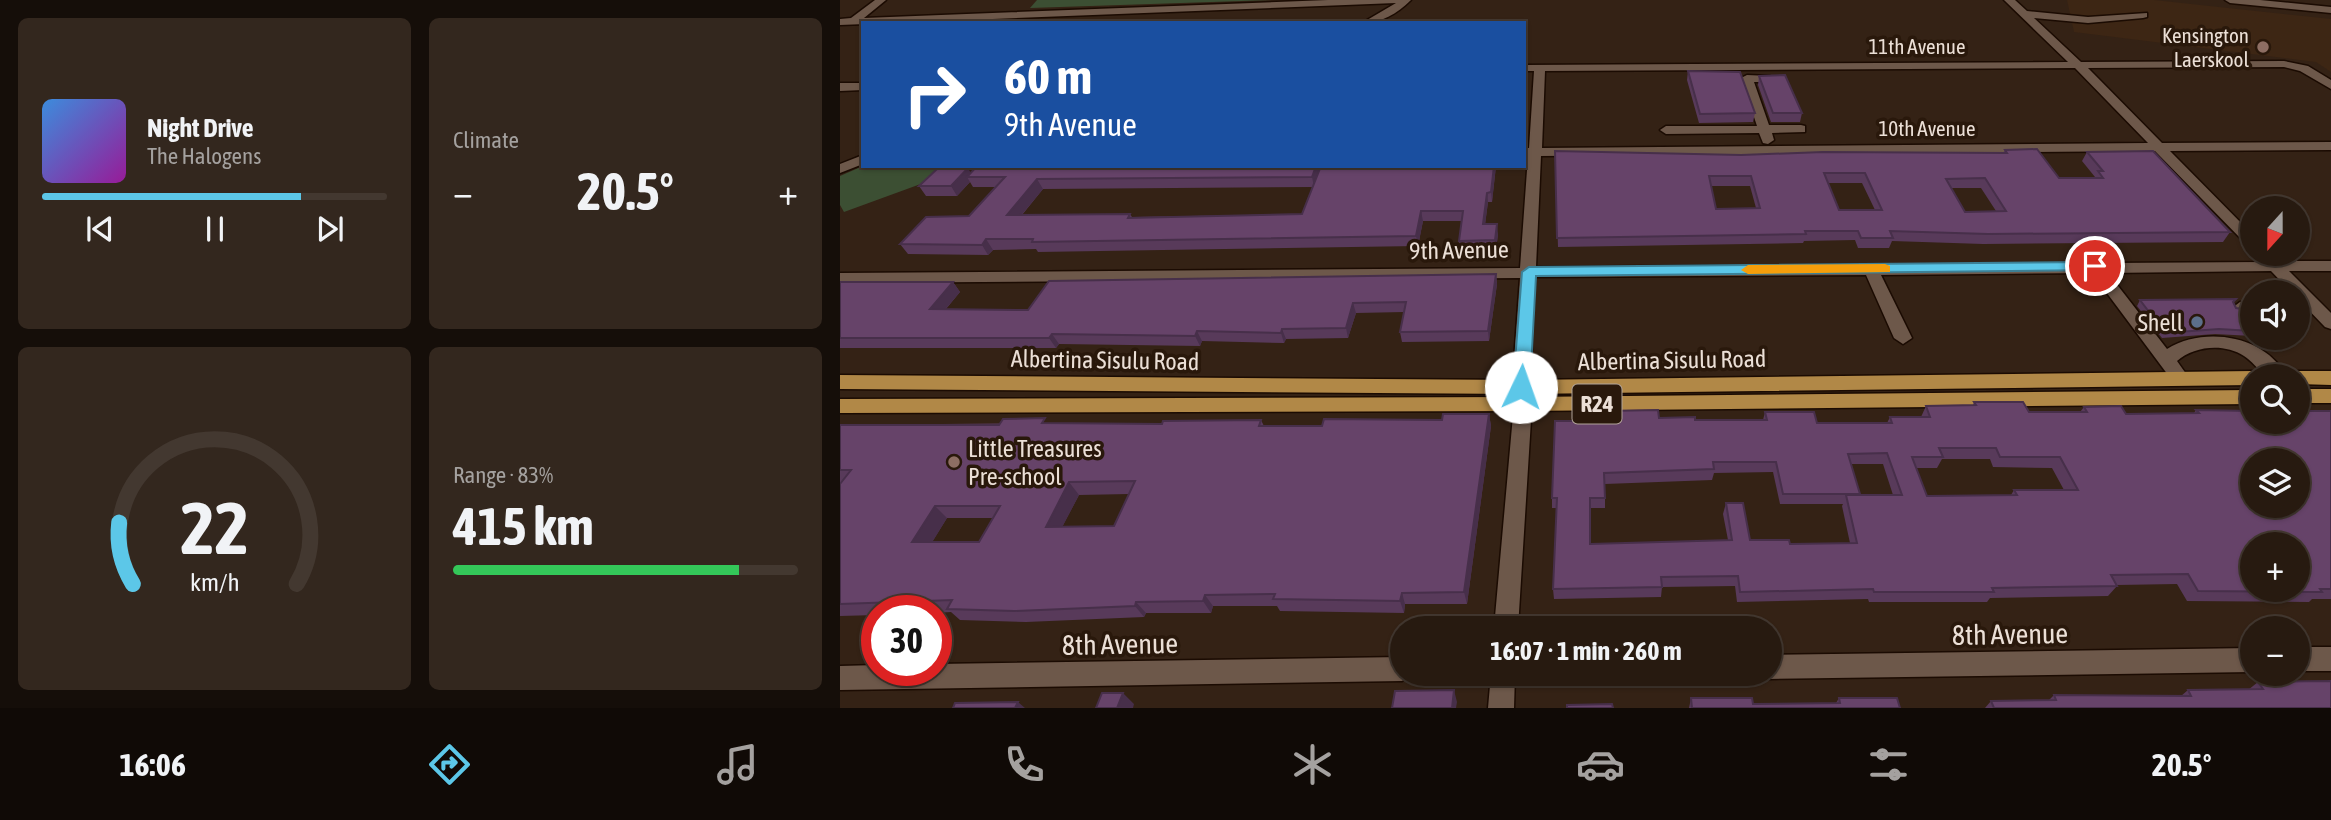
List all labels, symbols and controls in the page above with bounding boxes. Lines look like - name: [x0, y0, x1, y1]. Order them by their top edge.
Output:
- place label: Kensington Laerskool: [2162, 23, 2249, 71]
- street label: 11th Avenue: [1869, 34, 1965, 58]
- marker: Kensington Laerskool: [2255, 39, 2271, 55]
- text: 60 m: [1004, 48, 1092, 104]
- icon: right: [889, 49, 980, 140]
- text: 9th Avenue: [1004, 106, 1137, 143]
- text: Night Drive: [147, 113, 254, 143]
- street label: 10th Avenue: [1879, 116, 1975, 140]
- text: Climate: [453, 127, 519, 153]
- text: The Halogens: [147, 143, 261, 169]
- text: 20.5°: [577, 161, 674, 221]
- text: −: [453, 170, 473, 213]
- text: +: [778, 170, 798, 213]
- north arrow: [2240, 196, 2310, 266]
- map controls: [2240, 196, 2310, 686]
- icon: previous: [81, 210, 119, 248]
- icon: pause: [196, 210, 234, 248]
- icon: next: [311, 210, 349, 248]
- street label: 9th Avenue: [1409, 236, 1509, 264]
- pin: [2065, 236, 2125, 296]
- icon: arrive: [2076, 247, 2114, 285]
- button: sound: [2240, 280, 2310, 350]
- place label: Shell: [2138, 309, 2184, 336]
- marker: Shell: [2189, 314, 2205, 330]
- street label: Albertina Sisulu Road: [1011, 345, 1199, 375]
- street label: Albertina Sisulu Road: [1578, 345, 1766, 375]
- position arrow: [1484, 350, 1558, 424]
- button: search: [2240, 364, 2310, 434]
- road number: R24: [1572, 384, 1622, 424]
- place label: Little Treasures Pre-school: [968, 435, 1102, 490]
- button: layers: [2240, 448, 2310, 518]
- marker: Little Treasures Pre-school: [946, 454, 962, 470]
- text: Range · 83%: [453, 462, 553, 488]
- text: 22: [180, 487, 249, 570]
- text: 415 km: [453, 496, 594, 556]
- button: +: [2240, 532, 2310, 602]
- text: km/h: [190, 568, 239, 596]
- speed limit sign: 30: [861, 595, 952, 686]
- button: −: [2240, 616, 2310, 686]
- street label: 8th Avenue: [1952, 617, 2068, 651]
- street label: 8th Avenue: [1062, 627, 1178, 661]
- text: 16:07 · 1 min · 260 m: [1490, 636, 1682, 666]
- icon: directions: [425, 740, 474, 789]
- icon: music: [713, 740, 762, 789]
- icon: phone: [1000, 740, 1049, 789]
- icon: climate: [1288, 740, 1337, 789]
- icon: car: [1576, 740, 1625, 789]
- icon: filters: [1864, 740, 1913, 789]
- text: 16:06: [119, 746, 186, 783]
- text: 20.5°: [2152, 746, 2211, 783]

